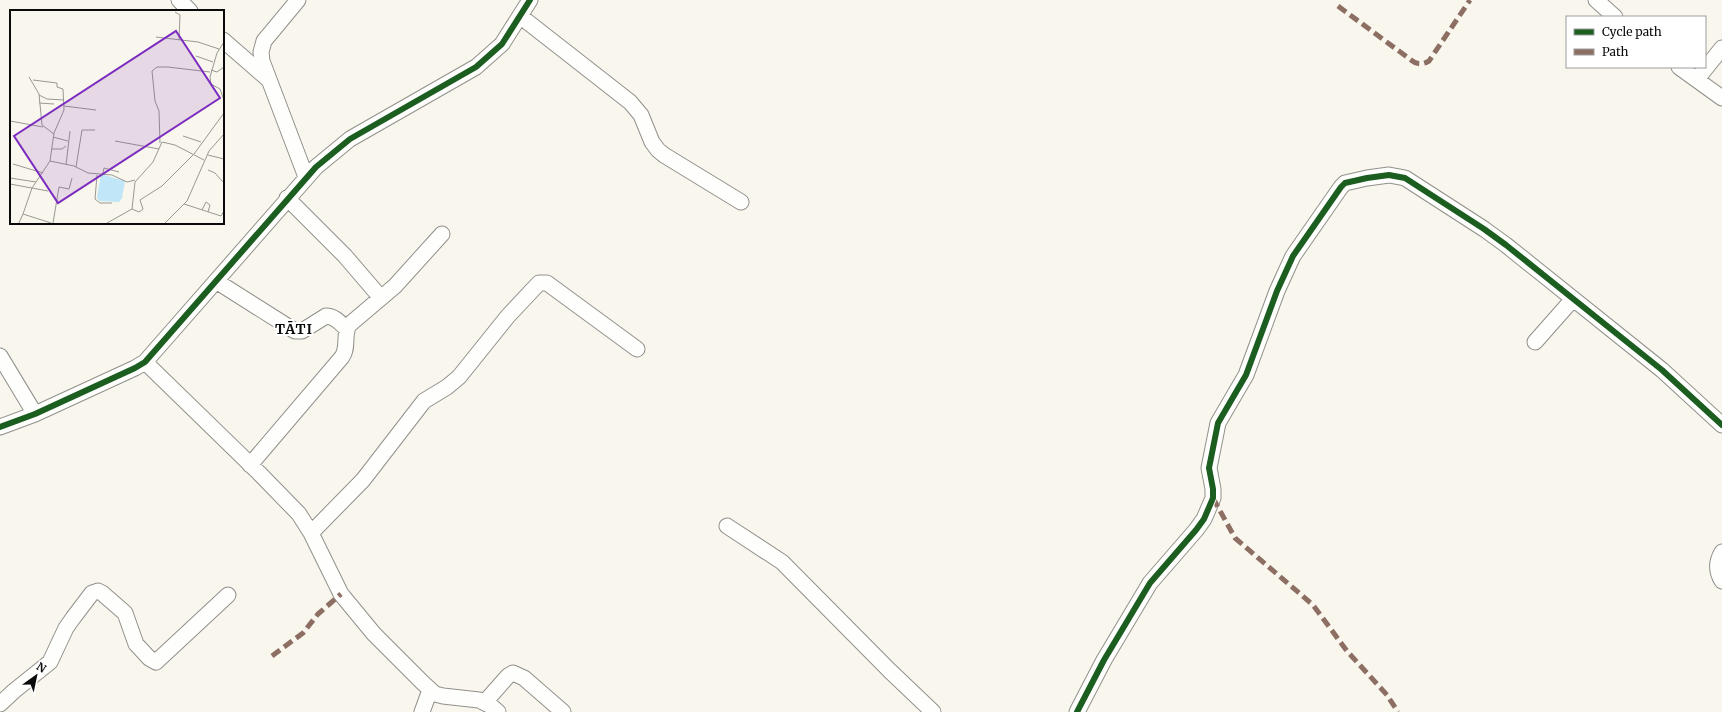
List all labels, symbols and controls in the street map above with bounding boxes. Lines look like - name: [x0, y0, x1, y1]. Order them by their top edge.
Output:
- inset map: [10, 10, 224, 224]
- legend: [1566, 16, 1706, 68]
- text: Cycle path: [1602, 24, 1662, 39]
- text: Path: [1602, 44, 1628, 59]
- district label: TĀTI: [275, 320, 313, 338]
- north arrow: [16, 656, 56, 696]
- text: N: [34, 659, 49, 676]

